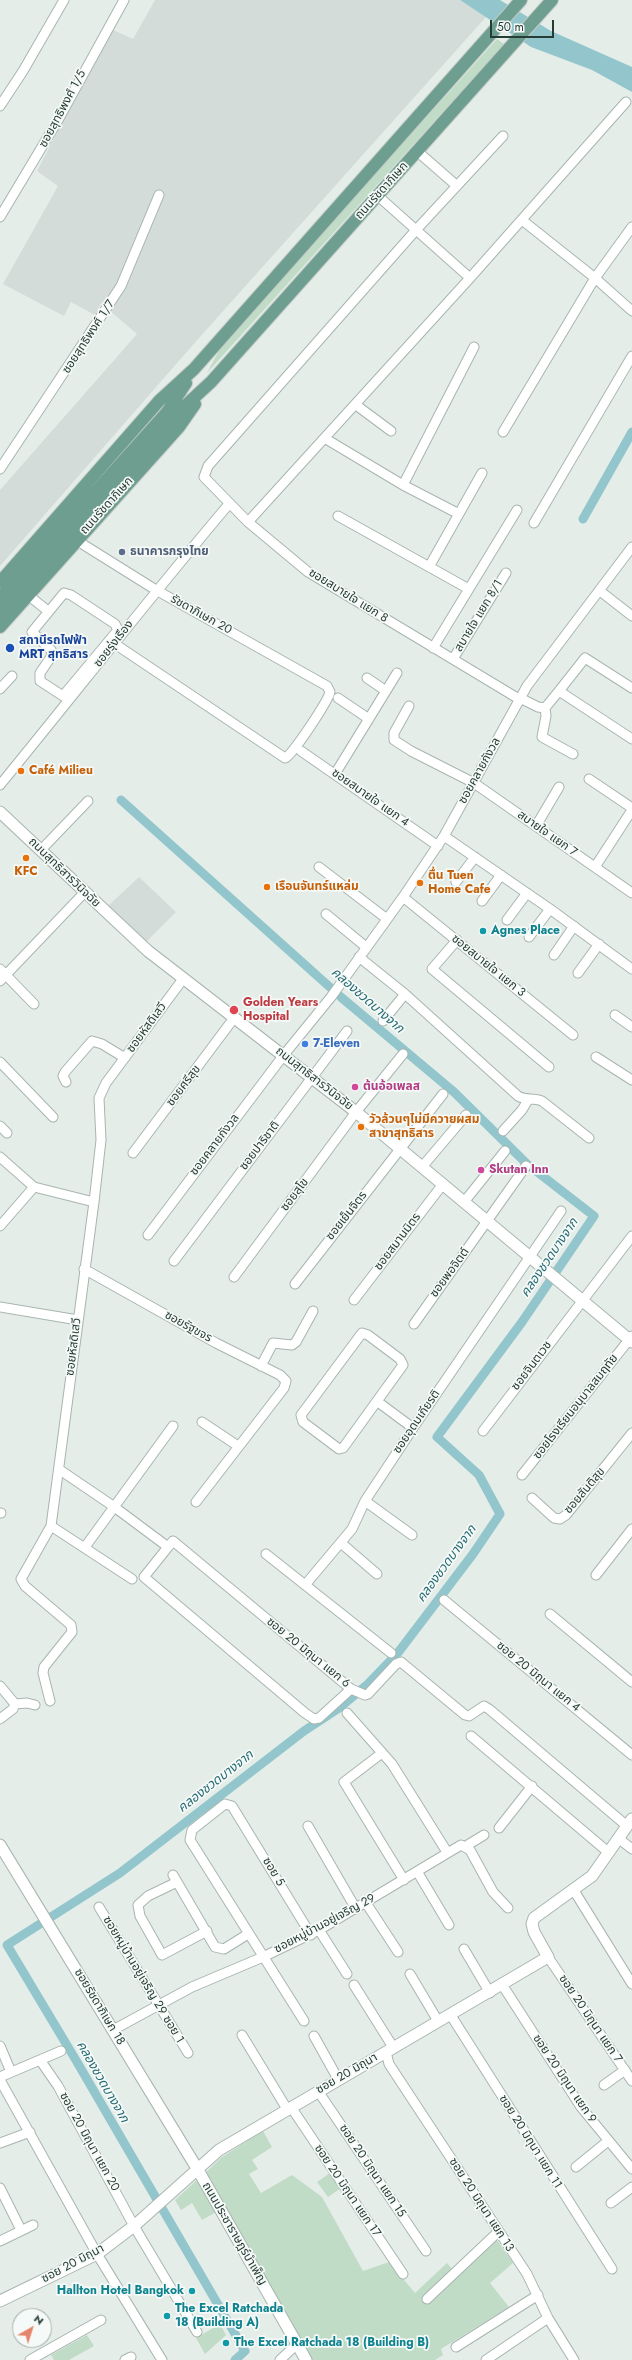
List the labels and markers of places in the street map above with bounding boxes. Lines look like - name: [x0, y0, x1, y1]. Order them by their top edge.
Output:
- place label: ธนาคารกรุงไทย: [130, 545, 209, 559]
- marker: ธนาคารกรุงไทย: [117, 547, 127, 557]
- place label: สถานีรถไฟฟ้า MRT สุทธิสาร: [19, 634, 88, 662]
- marker: สถานีรถไฟฟ้า MRT สุทธิสาร: [4, 642, 16, 654]
- place label: Café Milieu: [29, 764, 93, 778]
- marker: Café Milieu: [16, 766, 26, 776]
- marker: KFC: [21, 853, 31, 863]
- place label: KFC: [14, 865, 38, 879]
- place label: ตื่น Tuen Home Cafe: [428, 869, 491, 897]
- marker: ตื่น Tuen Home Cafe: [415, 878, 425, 888]
- place label: เรือนจันทร์แหล่ม: [275, 880, 359, 894]
- marker: เรือนจันทร์แหล่ม: [262, 882, 272, 892]
- place label: Agnes Place: [491, 924, 560, 938]
- marker: Agnes Place: [478, 926, 488, 936]
- place label: Golden Years Hospital: [243, 996, 318, 1024]
- marker: Golden Years Hospital: [228, 1004, 240, 1016]
- place label: 7-Eleven: [313, 1037, 360, 1051]
- marker: 7-Eleven: [300, 1039, 310, 1049]
- place label: ต้นอ้อเพลส: [363, 1080, 420, 1094]
- marker: ต้นอ้อเพลส: [350, 1082, 360, 1092]
- place label: วัวล้วนๆไม่มีควายผสม สาขาสุทธิสาร: [369, 1113, 480, 1141]
- marker: วัวล้วนๆไม่มีควายผสม สาขาสุทธิสาร: [356, 1122, 366, 1132]
- place label: Skutan Inn: [489, 1163, 549, 1177]
- marker: Skutan Inn: [476, 1165, 486, 1175]
- place label: Hallton Hotel Bangkok: [57, 2284, 184, 2298]
- marker: Hallton Hotel Bangkok: [187, 2286, 197, 2296]
- place label: The Excel Ratchada 18 (Building A): [175, 2302, 283, 2330]
- marker: The Excel Ratchada 18 (Building A): [162, 2311, 172, 2321]
- place label: The Excel Ratchada 18 (Building B): [234, 2336, 429, 2350]
- marker: The Excel Ratchada 18 (Building B): [221, 2338, 231, 2348]

